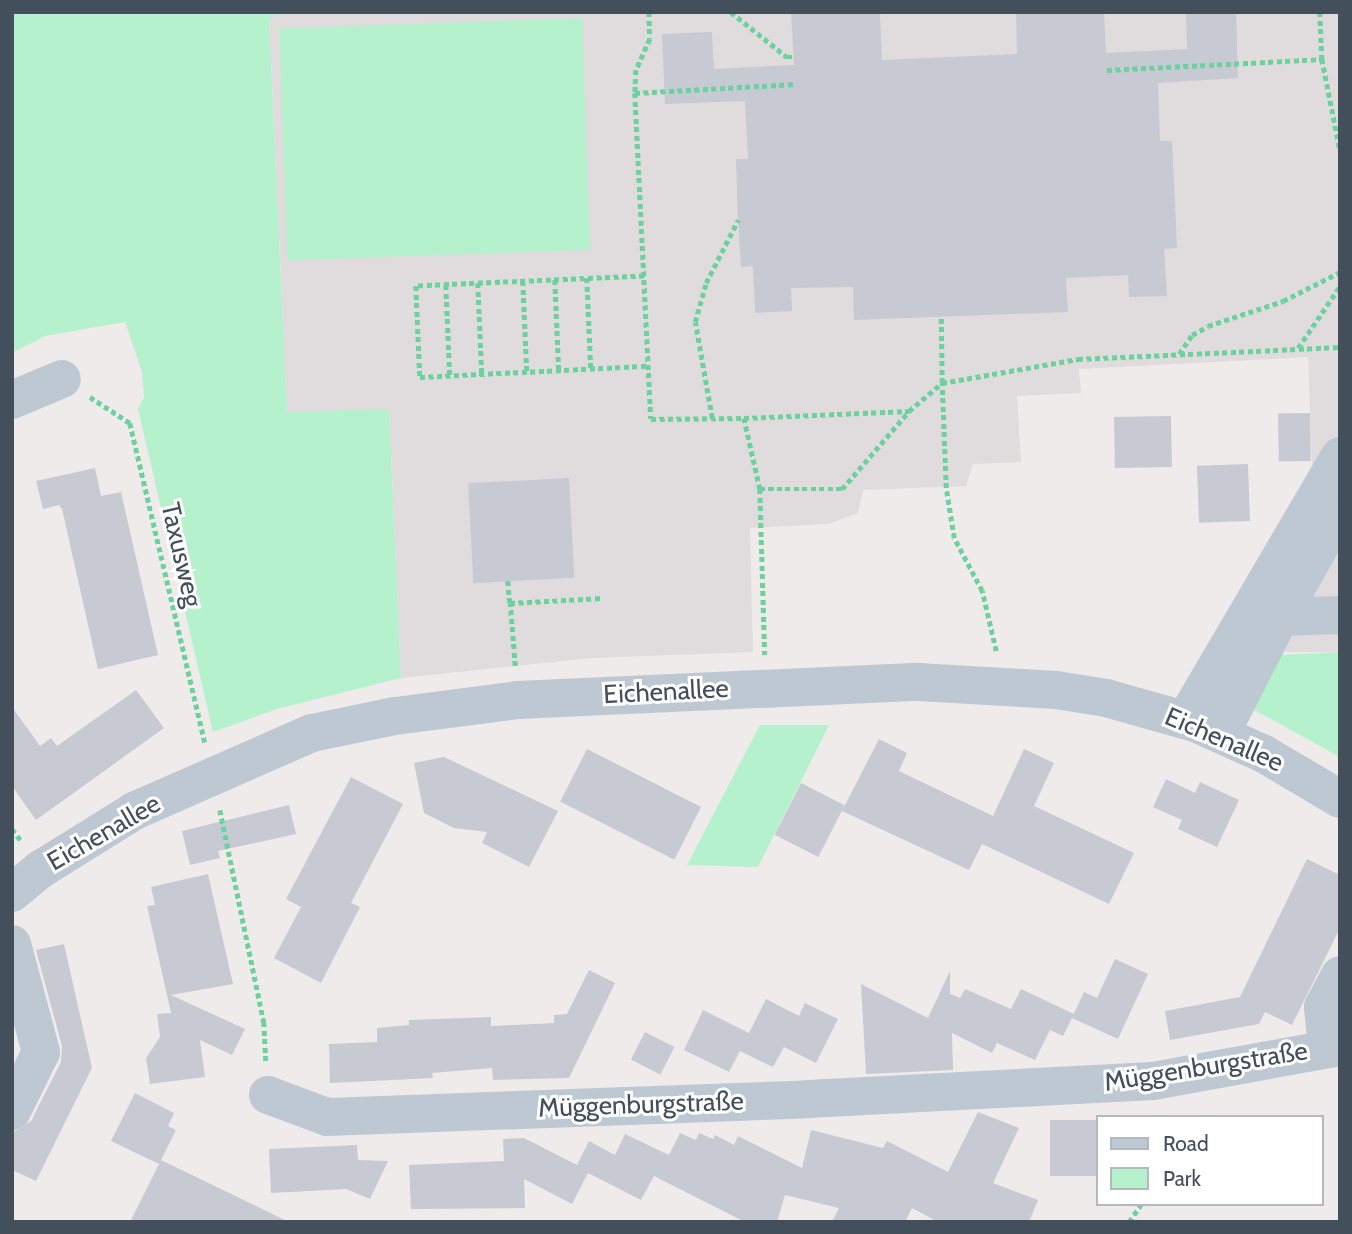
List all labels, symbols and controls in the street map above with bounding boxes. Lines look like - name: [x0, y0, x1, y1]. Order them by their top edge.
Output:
- street label: Taxusweg: [154, 500, 208, 610]
- street label: Eichenallee: [603, 673, 729, 711]
- street label: Eichenallee: [1160, 701, 1288, 779]
- street label: Eichenallee: [42, 788, 166, 878]
- street label: Müggenburgstraße: [1102, 1036, 1310, 1098]
- street label: Müggenburgstraße: [538, 1086, 744, 1124]
- legend: [1096, 1115, 1324, 1206]
- text: Road: [1163, 1131, 1209, 1156]
- text: Park: [1163, 1166, 1201, 1191]

